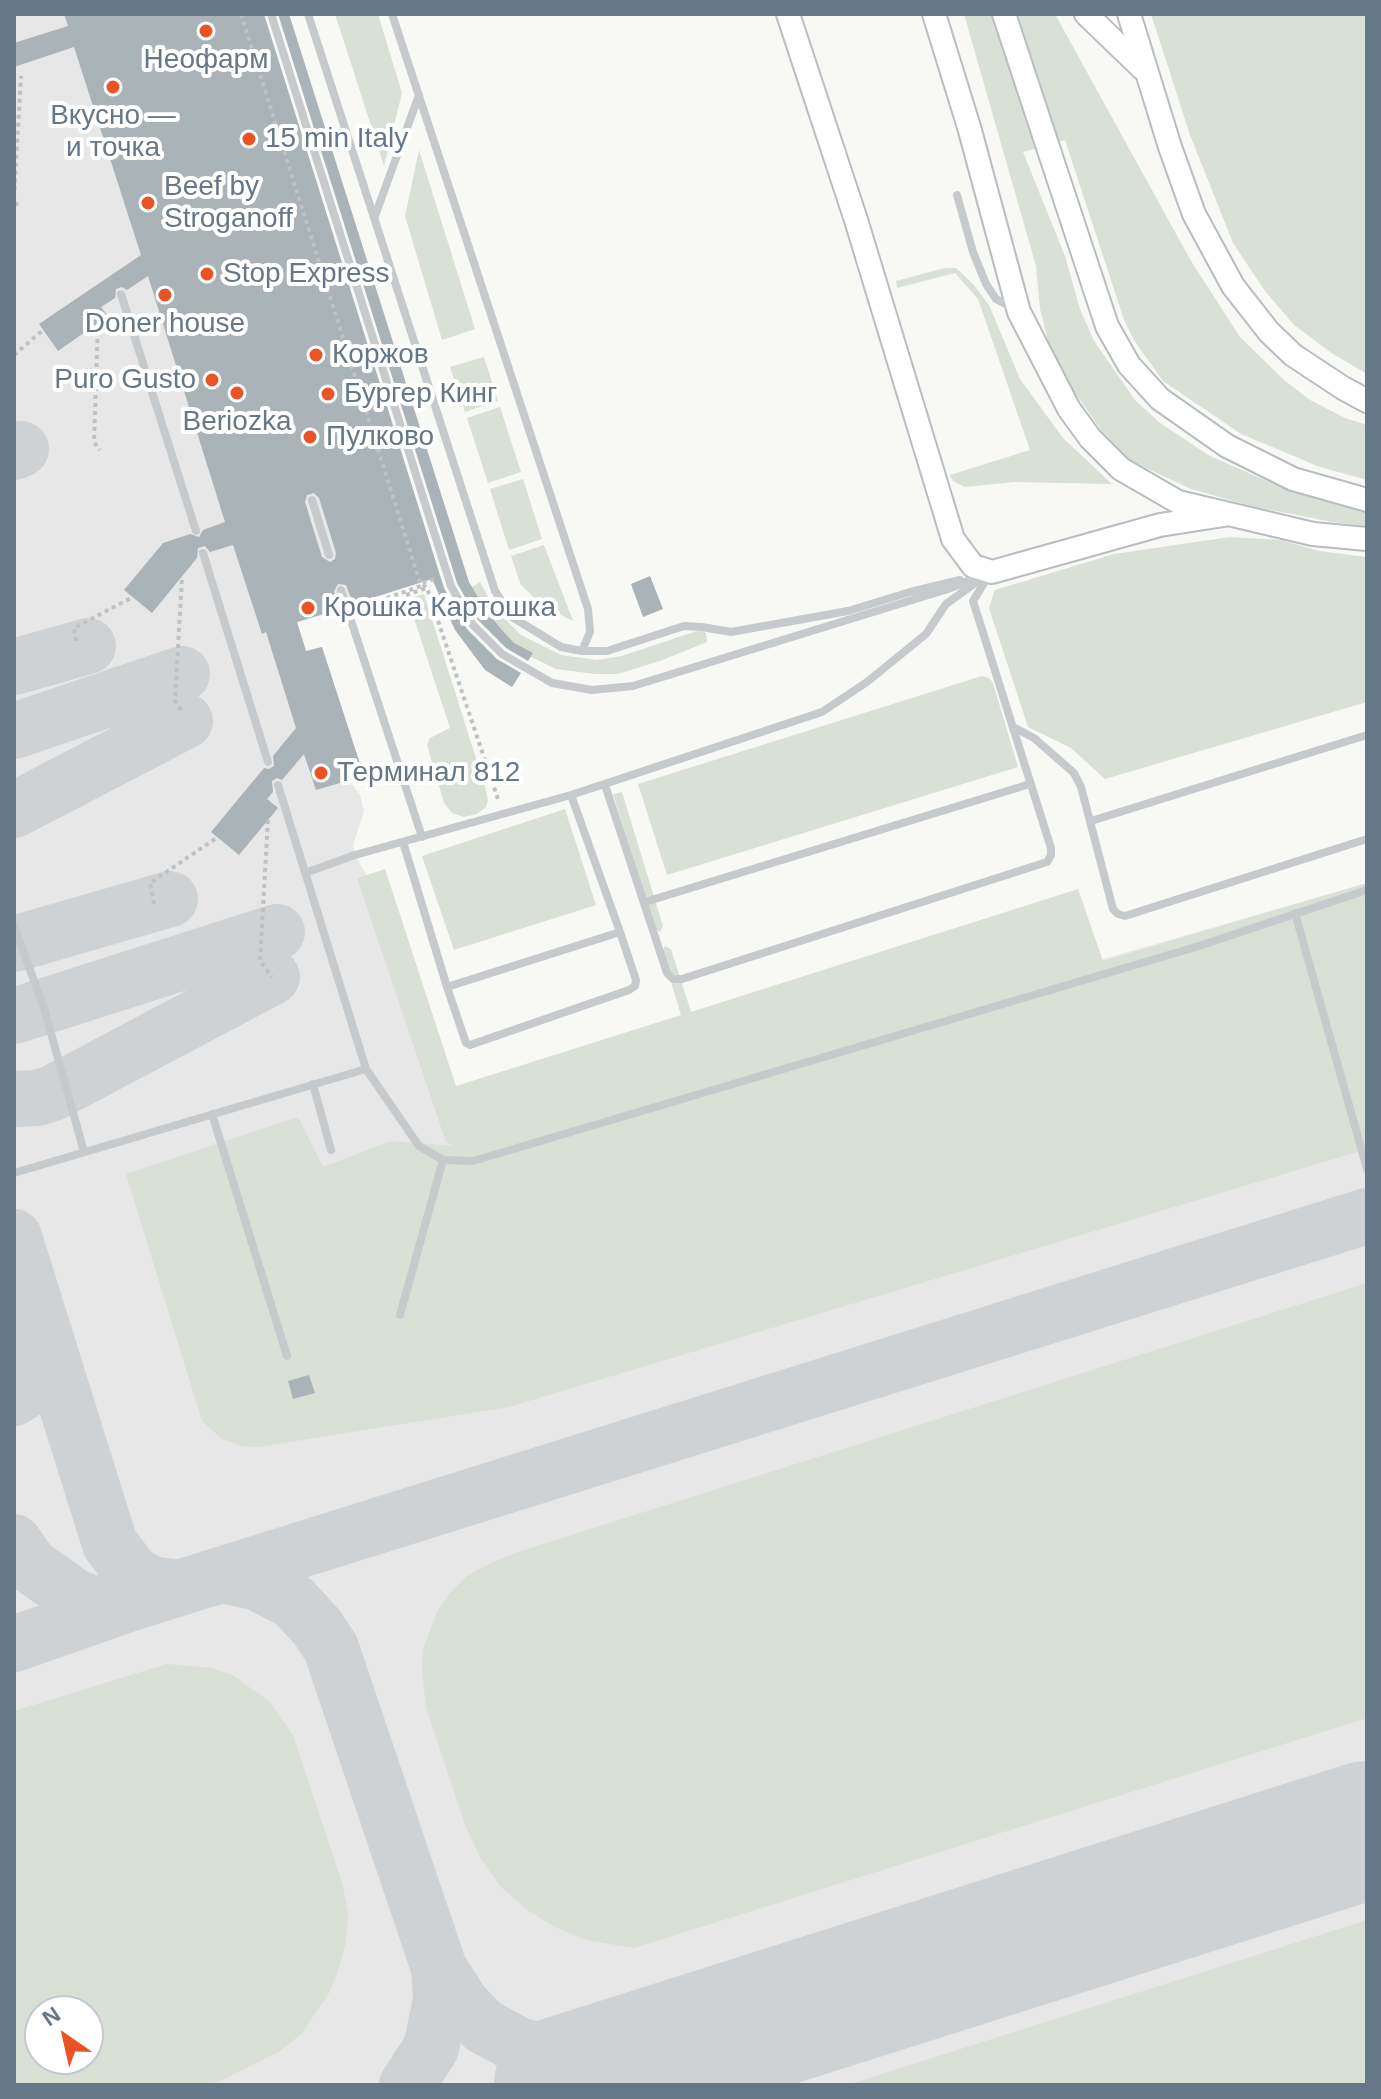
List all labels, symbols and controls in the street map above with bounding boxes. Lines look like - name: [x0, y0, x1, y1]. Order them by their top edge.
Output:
- marker: Неофарм: [197, 22, 215, 40]
- place label: Неофарм: [144, 43, 268, 77]
- marker: Вкусно — и точка: [104, 78, 122, 96]
- place label: Вкусно — и точка: [50, 99, 176, 165]
- place label: 15 min Italy: [265, 122, 408, 156]
- marker: 15 min Italy: [240, 130, 258, 148]
- place label: Beef by Stroganoff: [164, 170, 293, 236]
- marker: Beef by Stroganoff: [139, 194, 157, 212]
- place label: Stop Express: [223, 257, 390, 291]
- marker: Stop Express: [198, 265, 216, 283]
- marker: Doner house: [156, 286, 174, 304]
- place label: Doner house: [85, 307, 245, 341]
- place label: Коржов: [332, 338, 429, 372]
- marker: Коржов: [307, 346, 325, 364]
- place label: Puro Gusto: [54, 363, 196, 397]
- marker: Puro Gusto: [203, 371, 221, 389]
- place label: Бургер Кинг: [344, 377, 497, 411]
- marker: Beriozka: [228, 384, 246, 402]
- marker: Бургер Кинг: [319, 385, 337, 403]
- place label: Beriozka: [183, 405, 291, 439]
- place label: Пулково: [326, 420, 434, 454]
- marker: Пулково: [301, 428, 319, 446]
- place label: Крошка Картошка: [324, 591, 556, 625]
- marker: Крошка Картошка: [299, 599, 317, 617]
- place label: Терминал 812: [337, 756, 520, 790]
- marker: Терминал 812: [312, 764, 330, 782]
- north arrow: [24, 1995, 104, 2075]
- text: N: [38, 2002, 65, 2031]

